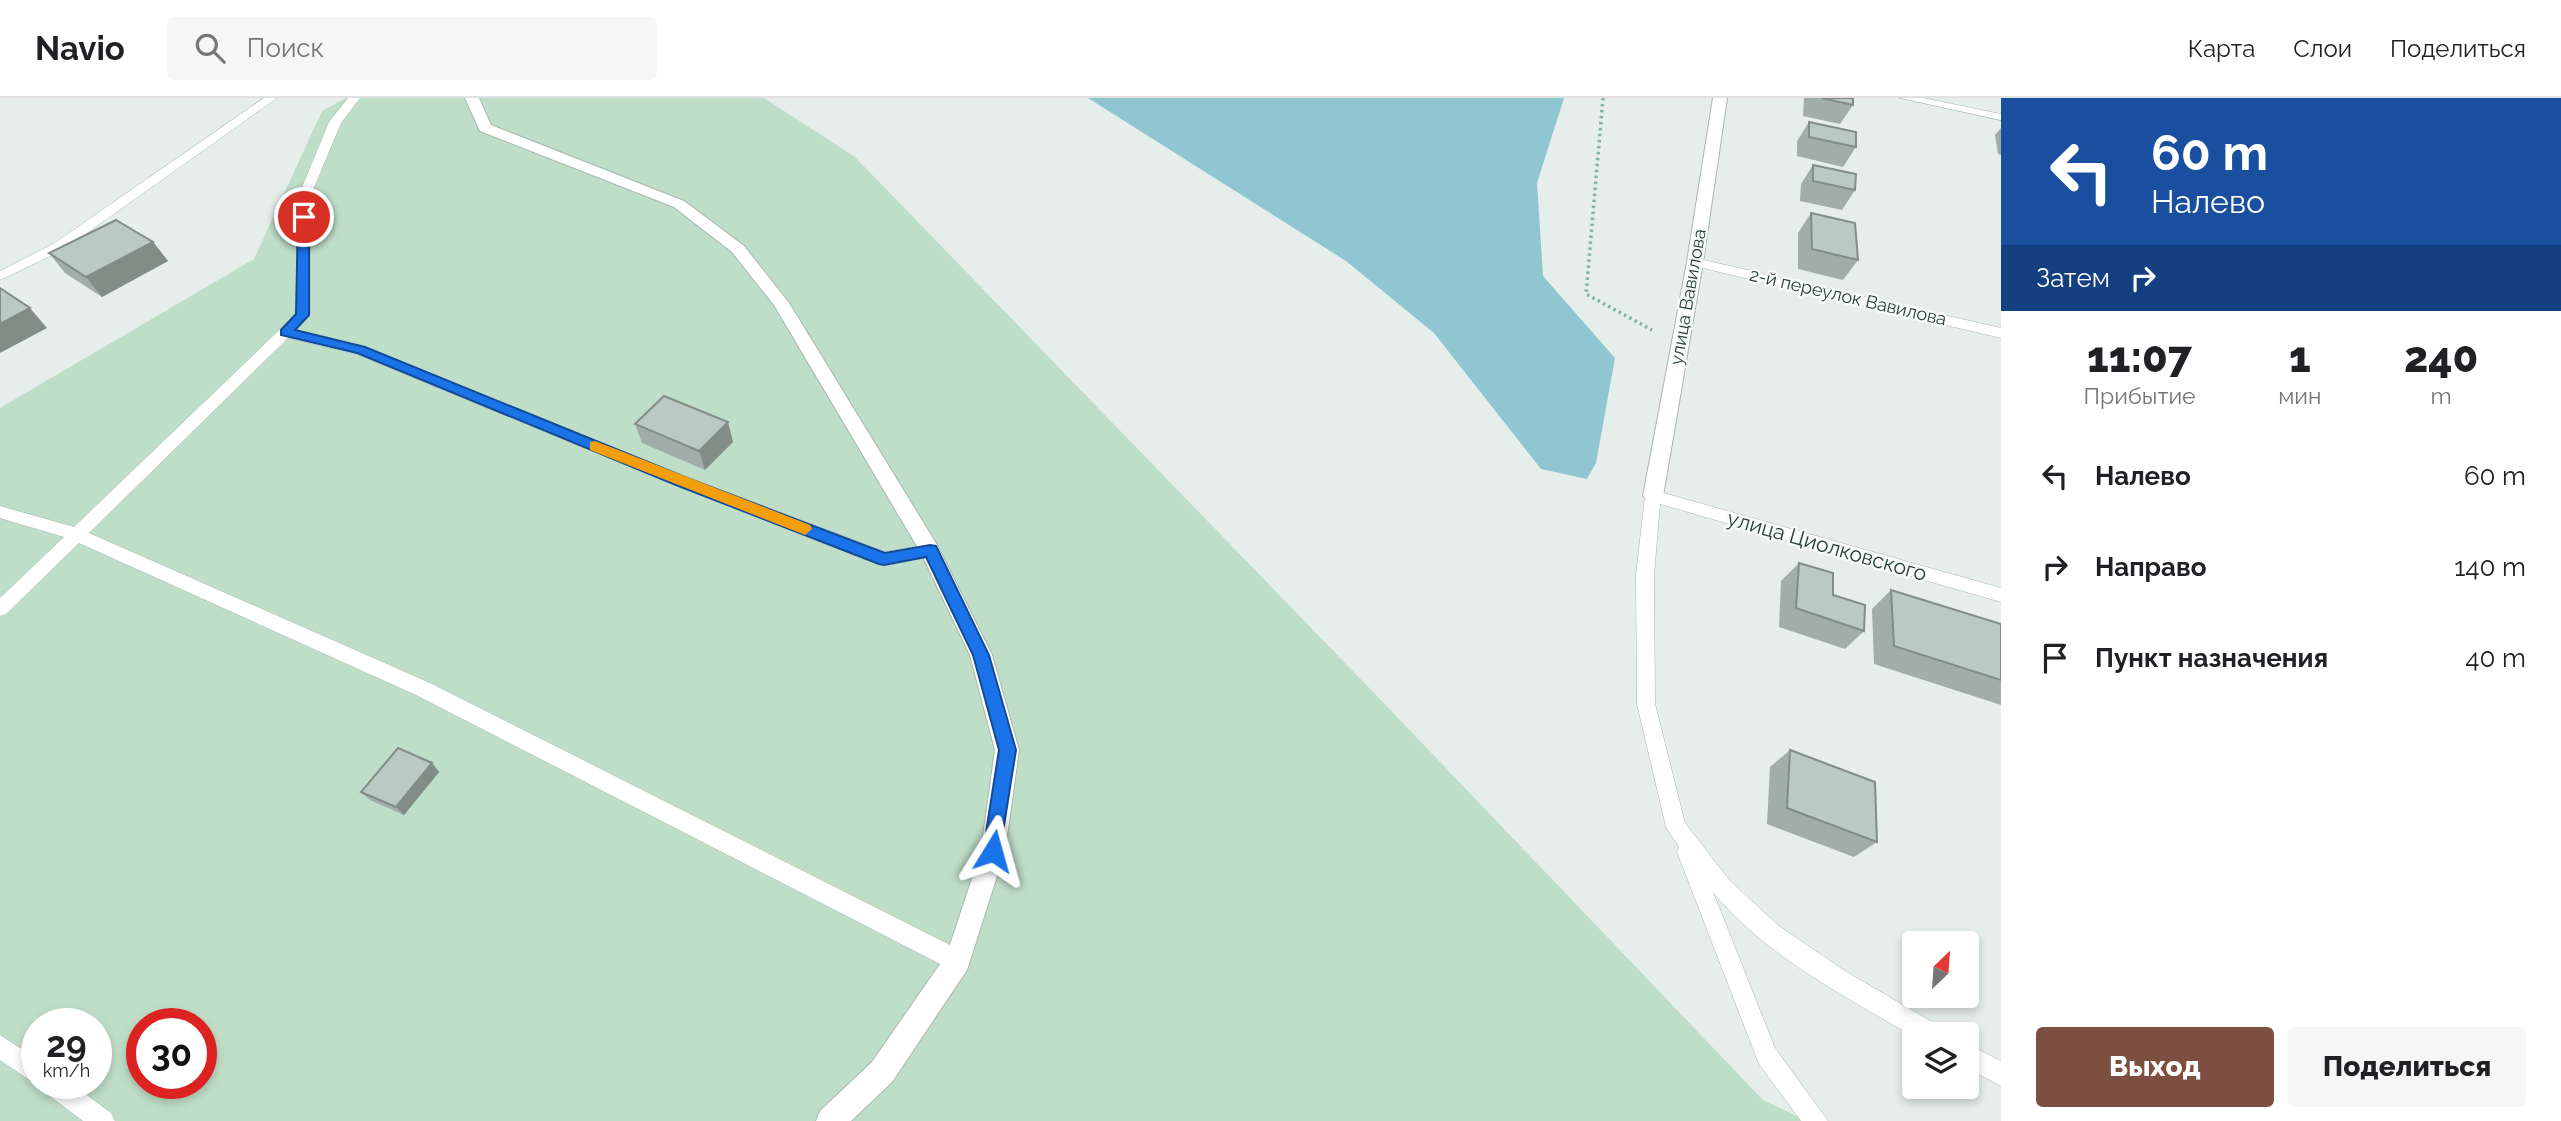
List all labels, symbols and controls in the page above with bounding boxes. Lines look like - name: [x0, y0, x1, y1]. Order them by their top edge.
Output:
- search box: [167, 17, 657, 80]
- text: Navio: [35, 29, 125, 68]
- icon: search: [191, 29, 229, 67]
- text: Поиск: [247, 33, 324, 63]
- text: Карта: [2188, 34, 2255, 63]
- text: Слои: [2293, 34, 2352, 63]
- text: Поделиться: [2390, 34, 2526, 63]
- text: 60 m: [2151, 124, 2268, 181]
- icon: left: [2036, 126, 2127, 217]
- text: Налево: [2151, 183, 2265, 220]
- pin: [274, 187, 334, 247]
- icon: arrive: [285, 198, 323, 236]
- street label: улица Вавилова: [1665, 227, 1710, 367]
- icon: right: [2124, 259, 2162, 297]
- text: Затем: [2036, 263, 2110, 293]
- street label: 2-й переулок Вавилова: [1748, 264, 1949, 329]
- text: 11:07: [2087, 333, 2192, 382]
- text: 1: [2289, 333, 2311, 382]
- text: 240: [2404, 333, 2478, 382]
- text: Прибытие: [2084, 382, 2196, 409]
- text: мин: [2278, 382, 2321, 409]
- text: m: [2431, 382, 2452, 409]
- icon: left: [2036, 457, 2074, 495]
- text: Налево: [2095, 461, 2191, 491]
- text: 60 m: [2464, 461, 2526, 491]
- street label: улица Циолковского: [1724, 505, 1930, 586]
- icon: right: [2036, 548, 2074, 586]
- text: Направо: [2095, 552, 2206, 582]
- text: 140 m: [2454, 552, 2526, 582]
- icon: arrive: [2036, 639, 2074, 677]
- text: Пункт назначения: [2095, 643, 2328, 673]
- text: 40 m: [2465, 643, 2526, 673]
- position arrow: [956, 814, 1030, 888]
- north arrow: [1902, 931, 1979, 1008]
- map controls: [1902, 931, 1979, 1099]
- speed limit sign: 30: [126, 1008, 217, 1099]
- button: layers: [1902, 1022, 1979, 1099]
- text: 29: [46, 1024, 87, 1065]
- button: Выход: [2036, 1027, 2274, 1107]
- button: Поделиться: [2288, 1027, 2526, 1107]
- text: km/h: [43, 1060, 90, 1081]

